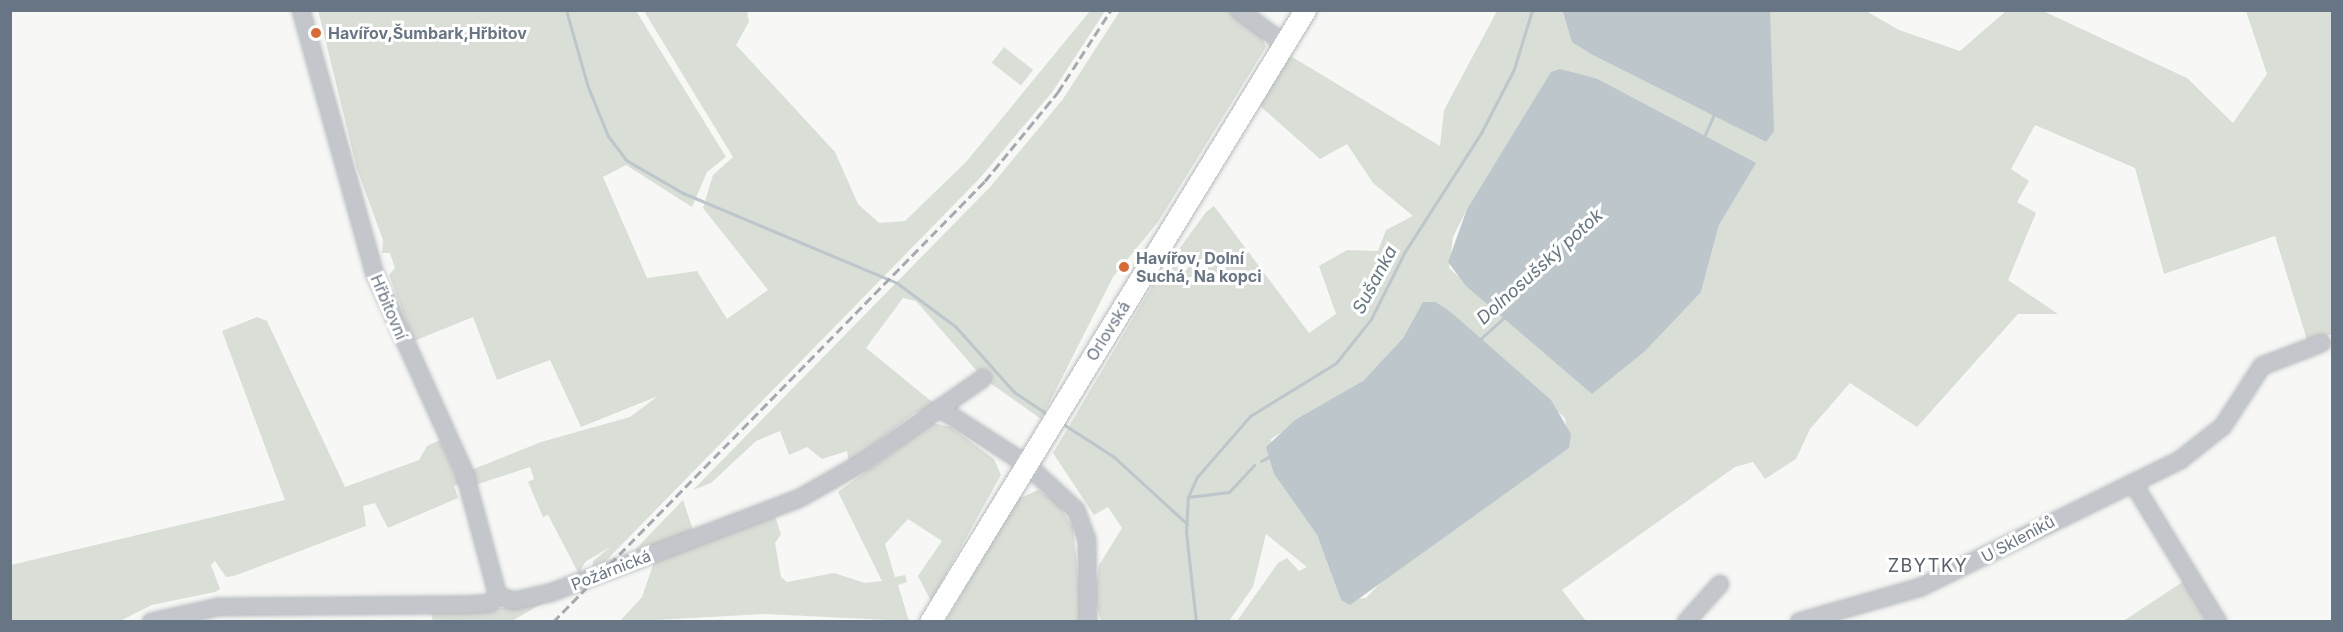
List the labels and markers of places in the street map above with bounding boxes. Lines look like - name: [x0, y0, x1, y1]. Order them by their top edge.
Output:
- place label: Havířov,Šumbark,Hřbitov: [328, 23, 527, 43]
- marker: Havířov,Šumbark,Hřbitov: [309, 26, 323, 40]
- place label: Havířov, Dolní Suchá, Na kopci: [1136, 248, 1262, 286]
- marker: Havířov, Dolní Suchá, Na kopci: [1117, 260, 1131, 274]

